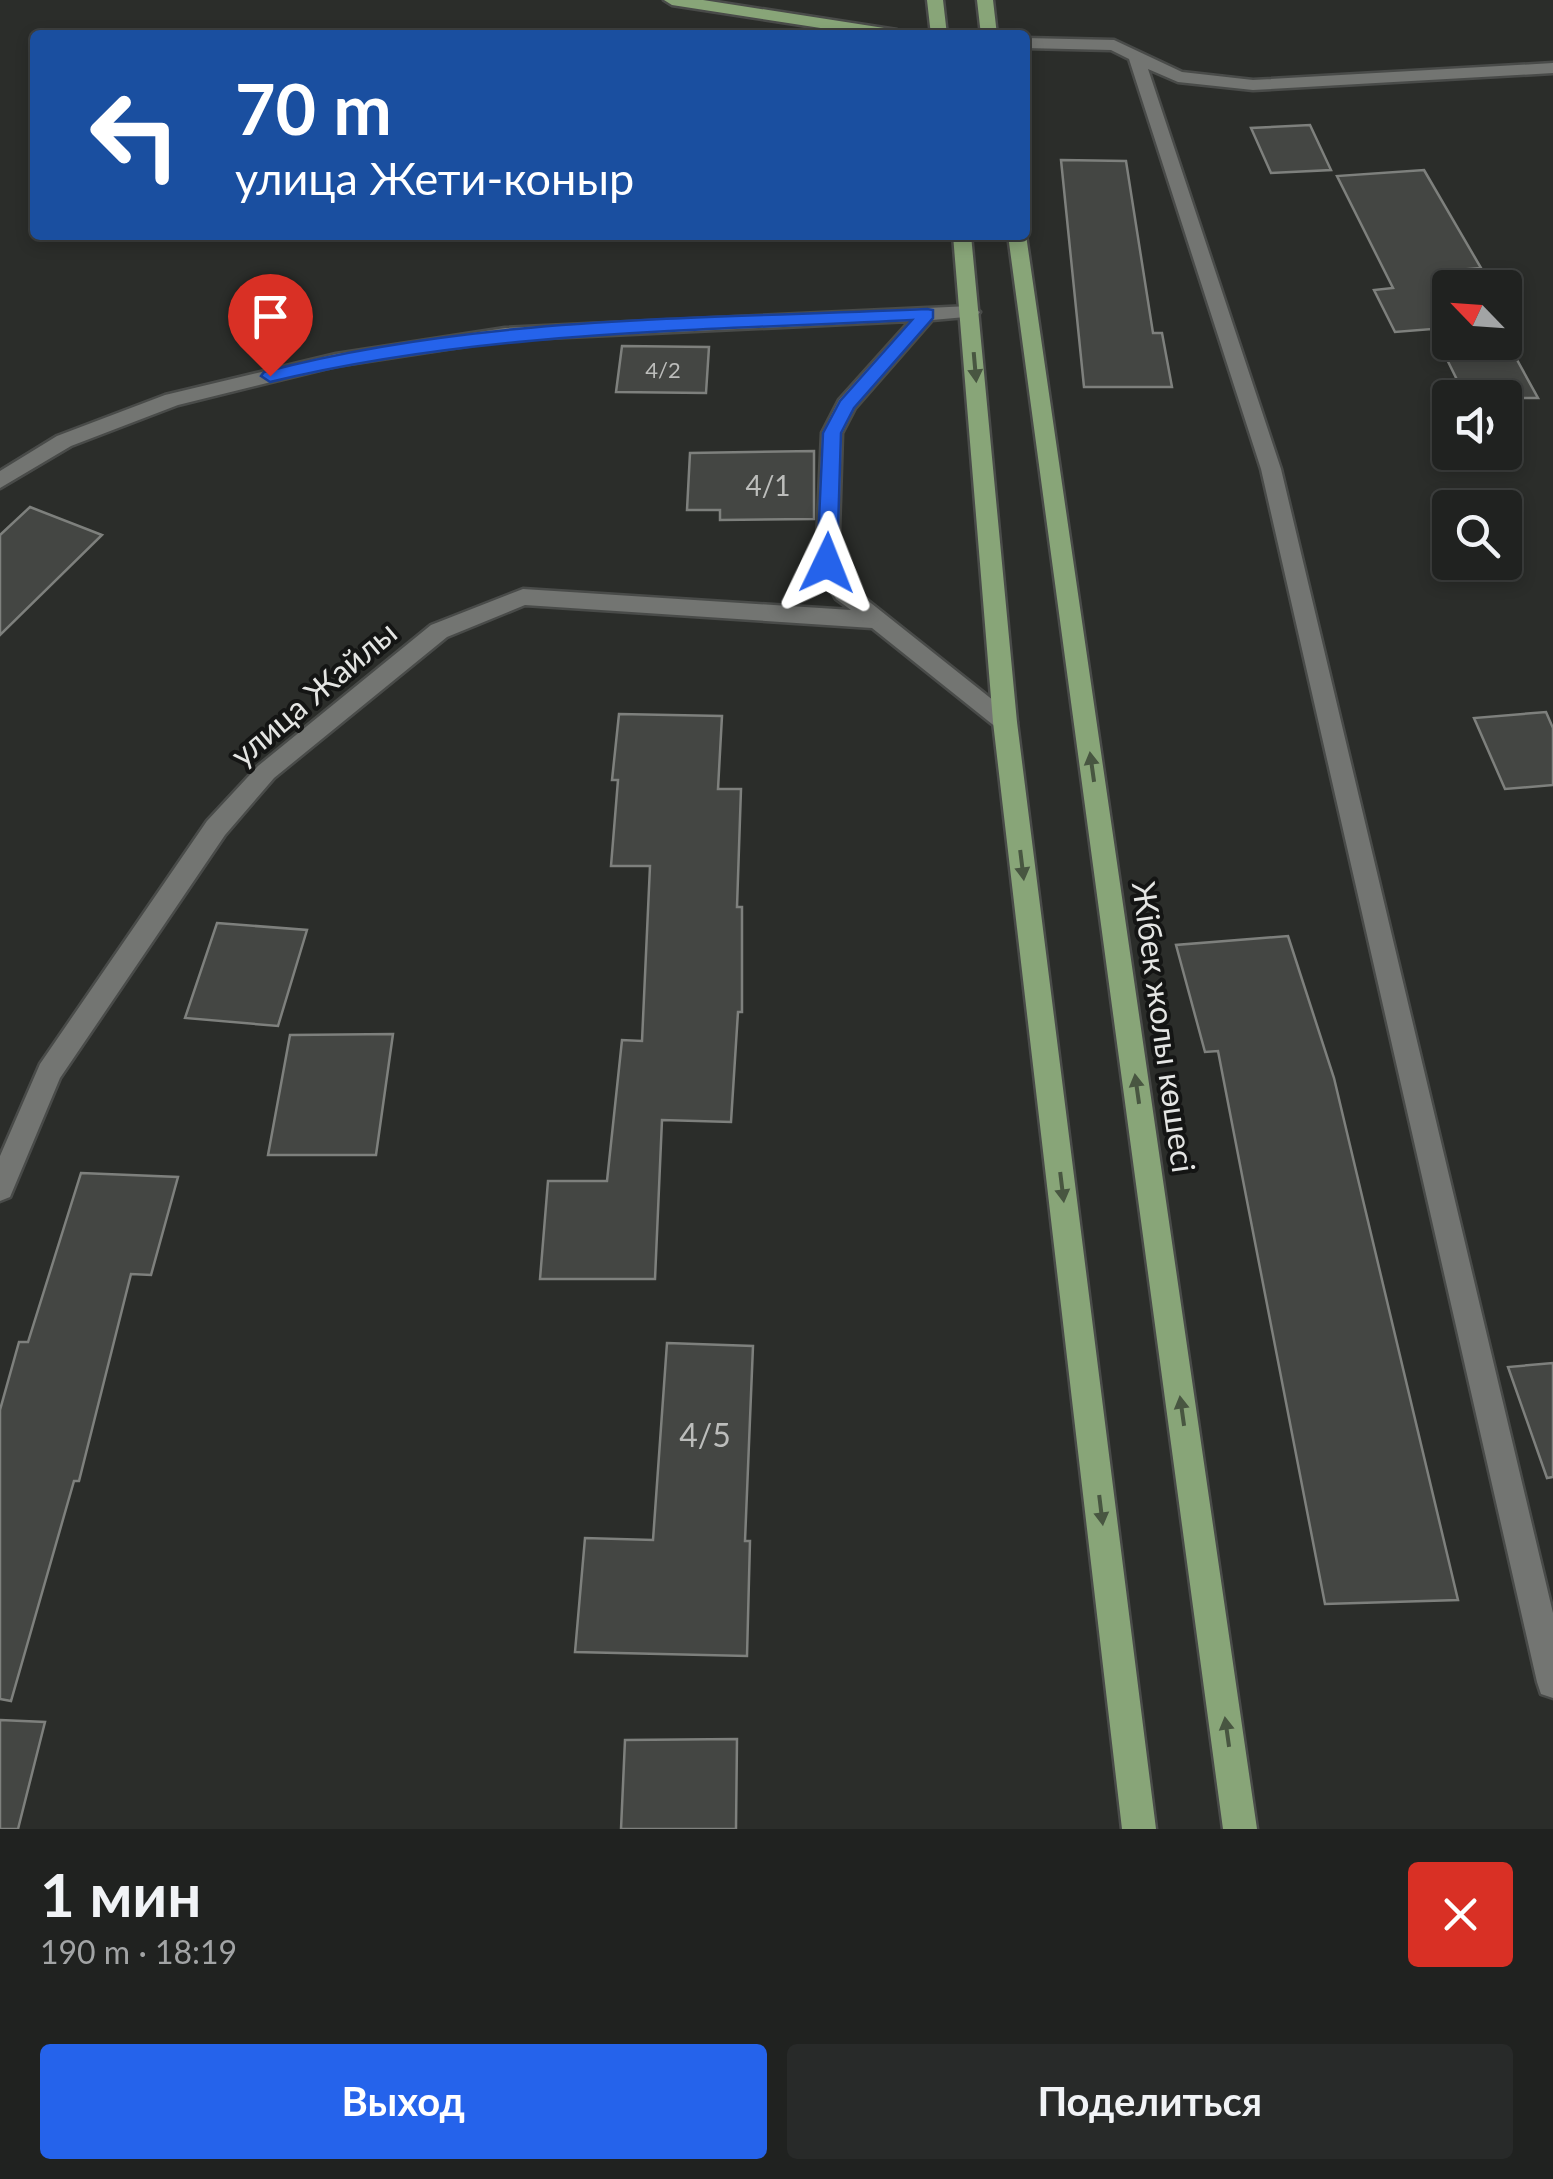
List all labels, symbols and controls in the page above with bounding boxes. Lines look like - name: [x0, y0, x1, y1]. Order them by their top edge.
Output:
- text: 70 m: [235, 66, 392, 150]
- icon: left: [70, 70, 200, 200]
- text: улица Жети-коныр: [235, 151, 634, 205]
- north arrow: [1432, 270, 1522, 360]
- map controls: [1432, 270, 1522, 580]
- pin: [228, 274, 313, 377]
- icon: arrive: [243, 289, 298, 344]
- one-way arrow: [968, 351, 984, 383]
- house number: 4/2: [645, 356, 681, 383]
- button: sound: [1432, 380, 1522, 470]
- house number: 4/1: [745, 468, 791, 502]
- button: search: [1432, 490, 1522, 580]
- position arrow: [775, 511, 879, 615]
- street label: улица Жайлы: [222, 612, 404, 774]
- one-way arrow: [1083, 751, 1099, 782]
- one-way arrow: [1015, 849, 1031, 881]
- street label: Жібек жолы көшесі: [1125, 879, 1204, 1175]
- one-way arrow: [1128, 1072, 1144, 1104]
- one-way arrow: [1054, 1172, 1070, 1204]
- one-way arrow: [1173, 1394, 1189, 1426]
- house number: 4/5: [679, 1415, 731, 1454]
- one-way arrow: [1093, 1494, 1109, 1526]
- one-way arrow: [1218, 1716, 1234, 1748]
- text: 1 мин: [40, 1858, 202, 1930]
- button: close: [1408, 1862, 1513, 1967]
- text: 190 m · 18:19: [40, 1932, 237, 1971]
- button: Выход: [40, 2044, 767, 2159]
- button: Поделиться: [787, 2044, 1513, 2159]

